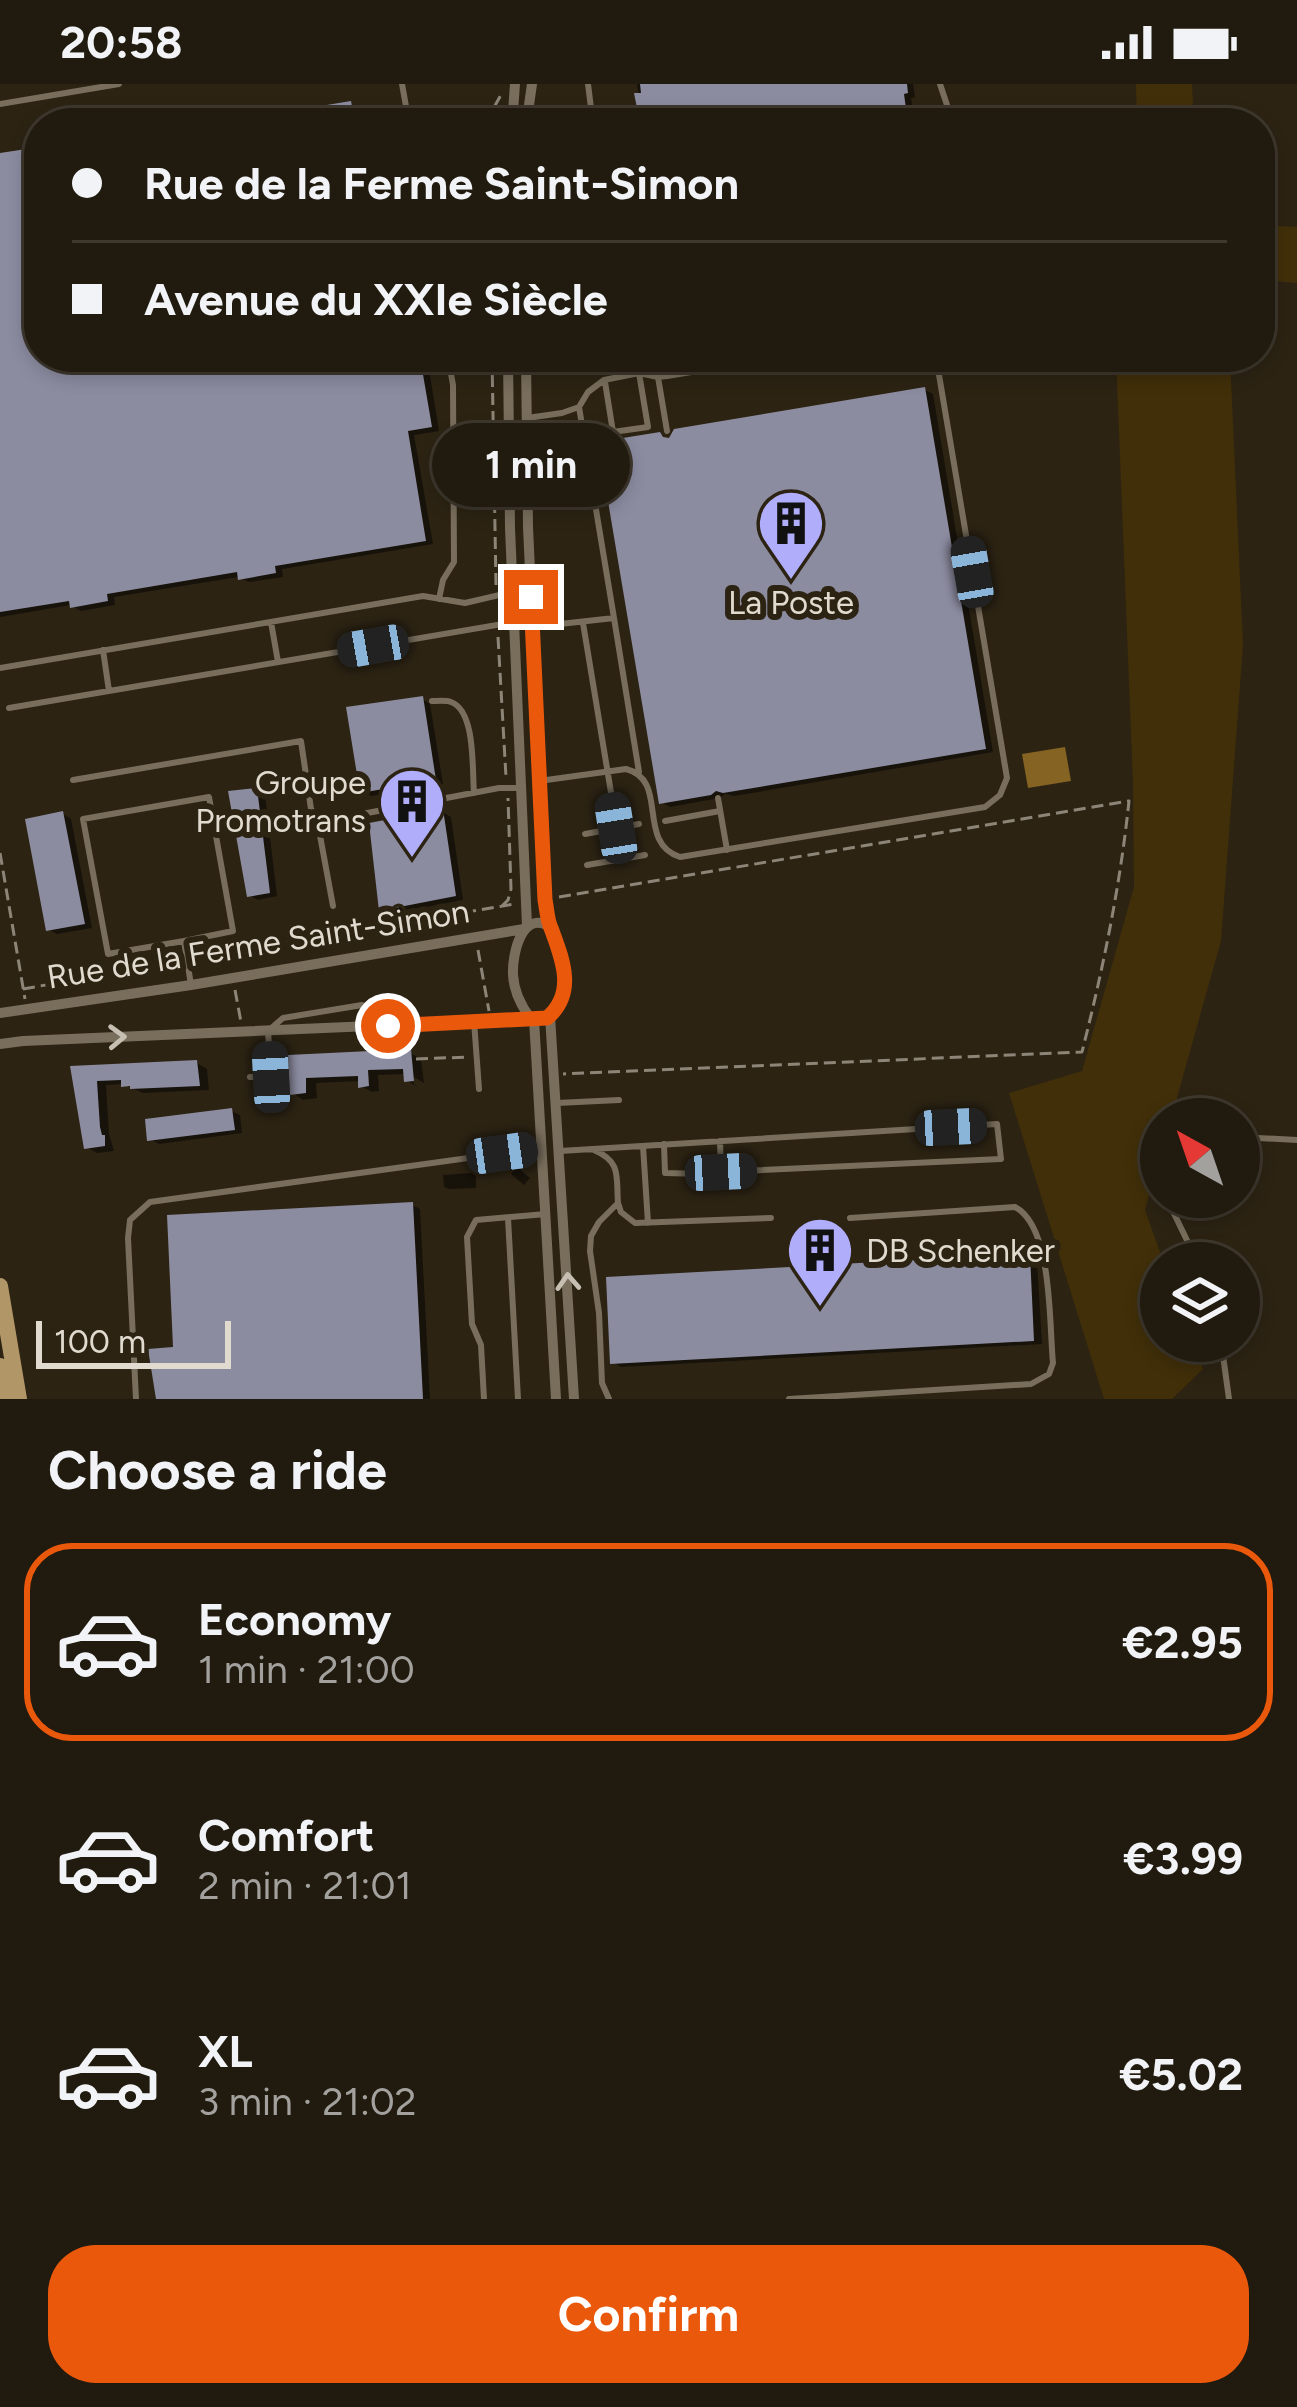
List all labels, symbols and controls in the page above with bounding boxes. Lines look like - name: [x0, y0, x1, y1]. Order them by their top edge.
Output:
- text: 20:58: [60, 15, 182, 69]
- text: Rue de la Ferme Saint-Simon: [144, 156, 739, 210]
- text: Avenue du XXIe Siècle: [144, 272, 608, 326]
- callout: 1 min: [432, 423, 630, 507]
- text: 1 min: [485, 441, 577, 488]
- building icon: La Poste: [756, 488, 826, 582]
- car: [948, 533, 996, 611]
- route end: [504, 570, 558, 624]
- place label: La Poste: [728, 583, 854, 622]
- car: [334, 622, 412, 670]
- place label: Groupe Promotrans: [195, 763, 366, 840]
- building icon: Groupe Promotrans: [377, 766, 447, 860]
- car: [593, 790, 639, 866]
- street label: Rue de la Ferme Saint-Simon: [44, 891, 472, 997]
- route start: [361, 999, 415, 1053]
- one-way arrow: [108, 1024, 127, 1050]
- car: [251, 1040, 291, 1114]
- north arrow: [1140, 1098, 1260, 1218]
- map controls: [1140, 1098, 1260, 1362]
- car: [914, 1107, 988, 1147]
- car: [464, 1130, 540, 1176]
- car: [684, 1152, 758, 1192]
- building icon: DB Schenker: [785, 1215, 855, 1309]
- place label: DB Schenker: [866, 1231, 1055, 1270]
- button: layers: [1140, 1242, 1260, 1362]
- one-way arrow: [555, 1272, 581, 1291]
- scale bar: [36, 1315, 231, 1368]
- text: 100 m: [54, 1322, 146, 1361]
- text: Choose a ride: [48, 1438, 387, 1503]
- icon: car: [54, 1588, 162, 1696]
- text: Economy: [198, 1592, 391, 1646]
- text: €2.95: [1122, 1615, 1243, 1669]
- text: 1 min · 21:00: [198, 1646, 415, 1693]
- icon: car: [54, 1804, 162, 1912]
- text: Comfort: [198, 1808, 374, 1862]
- text: €3.99: [1123, 1831, 1243, 1885]
- text: 2 min · 21:01: [198, 1862, 412, 1909]
- icon: car: [54, 2020, 162, 2128]
- text: XL: [198, 2024, 253, 2078]
- text: €5.02: [1119, 2047, 1243, 2101]
- text: 3 min · 21:02: [198, 2078, 417, 2125]
- button: Confirm: [48, 2245, 1249, 2383]

